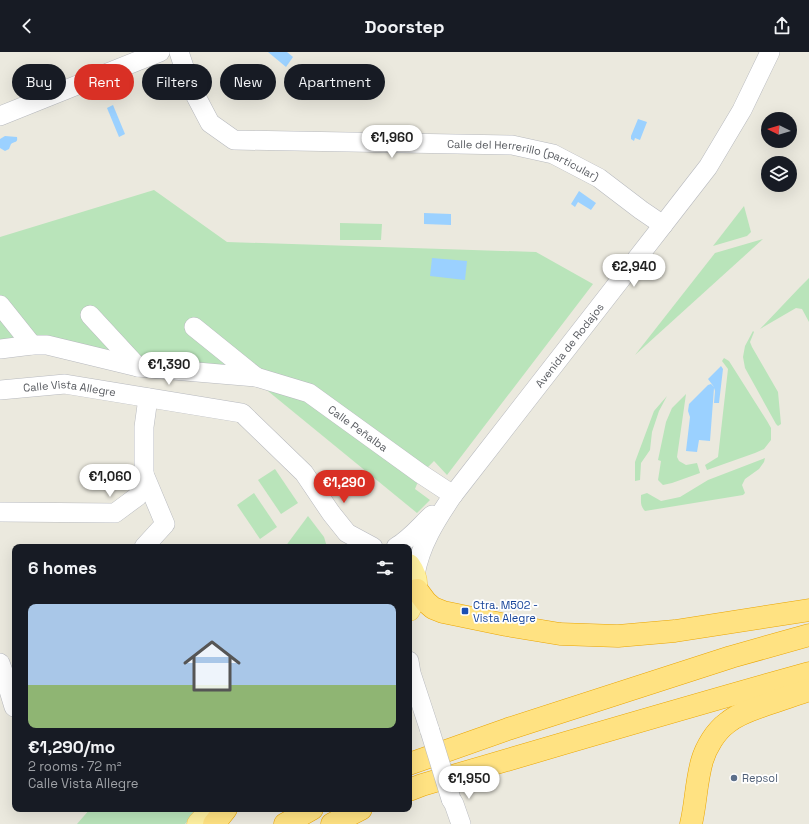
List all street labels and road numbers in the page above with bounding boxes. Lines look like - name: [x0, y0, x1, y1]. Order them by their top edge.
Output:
- street label: Calle del Herrerillo (particular): [447, 137, 601, 184]
- street label: Avenida de Rodajos: [532, 300, 607, 390]
- street label: Calle Vista Allegre: [22, 377, 117, 399]
- street label: Calle Peñalba: [325, 402, 391, 455]

